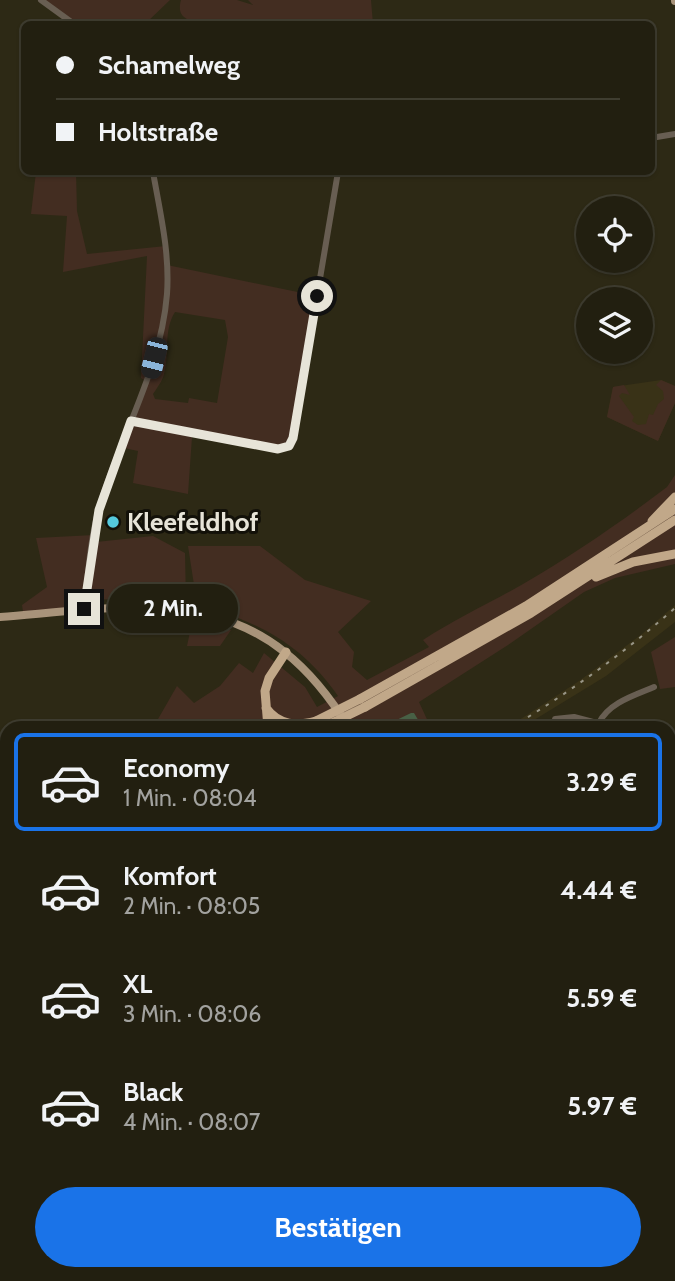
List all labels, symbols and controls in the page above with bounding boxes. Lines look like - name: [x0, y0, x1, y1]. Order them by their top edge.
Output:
- text: Schamelweg: [98, 49, 240, 81]
- text: Holtstraße: [98, 116, 218, 148]
- map controls: [576, 196, 653, 364]
- button: locate: [576, 196, 653, 273]
- route start: [301, 280, 333, 312]
- button: layers: [576, 287, 653, 364]
- car: [139, 335, 170, 381]
- place label: Kleefeldhof: [127, 506, 258, 538]
- marker: Kleefeldhof: [105, 514, 121, 530]
- callout: 2 Min.: [108, 584, 238, 634]
- route end: [68, 593, 100, 625]
- text: 2 Min.: [143, 594, 203, 622]
- icon: car: [39, 751, 102, 814]
- text: Economy: [123, 752, 229, 784]
- text: 3.29 €: [566, 766, 637, 798]
- text: 1 Min. · 08:04: [123, 784, 257, 812]
- icon: car: [39, 859, 102, 922]
- text: Komfort: [123, 860, 217, 892]
- text: 4.44 €: [560, 874, 637, 906]
- text: 2 Min. · 08:05: [123, 892, 260, 920]
- icon: car: [39, 967, 102, 1030]
- text: XL: [123, 968, 152, 1000]
- text: 5.59 €: [566, 982, 637, 1014]
- text: 3 Min. · 08:06: [123, 1000, 261, 1028]
- icon: car: [39, 1075, 102, 1138]
- text: Black: [123, 1076, 183, 1108]
- text: 5.97 €: [567, 1090, 637, 1122]
- text: 4 Min. · 08:07: [123, 1108, 260, 1136]
- button: Bestätigen: [35, 1187, 641, 1267]

